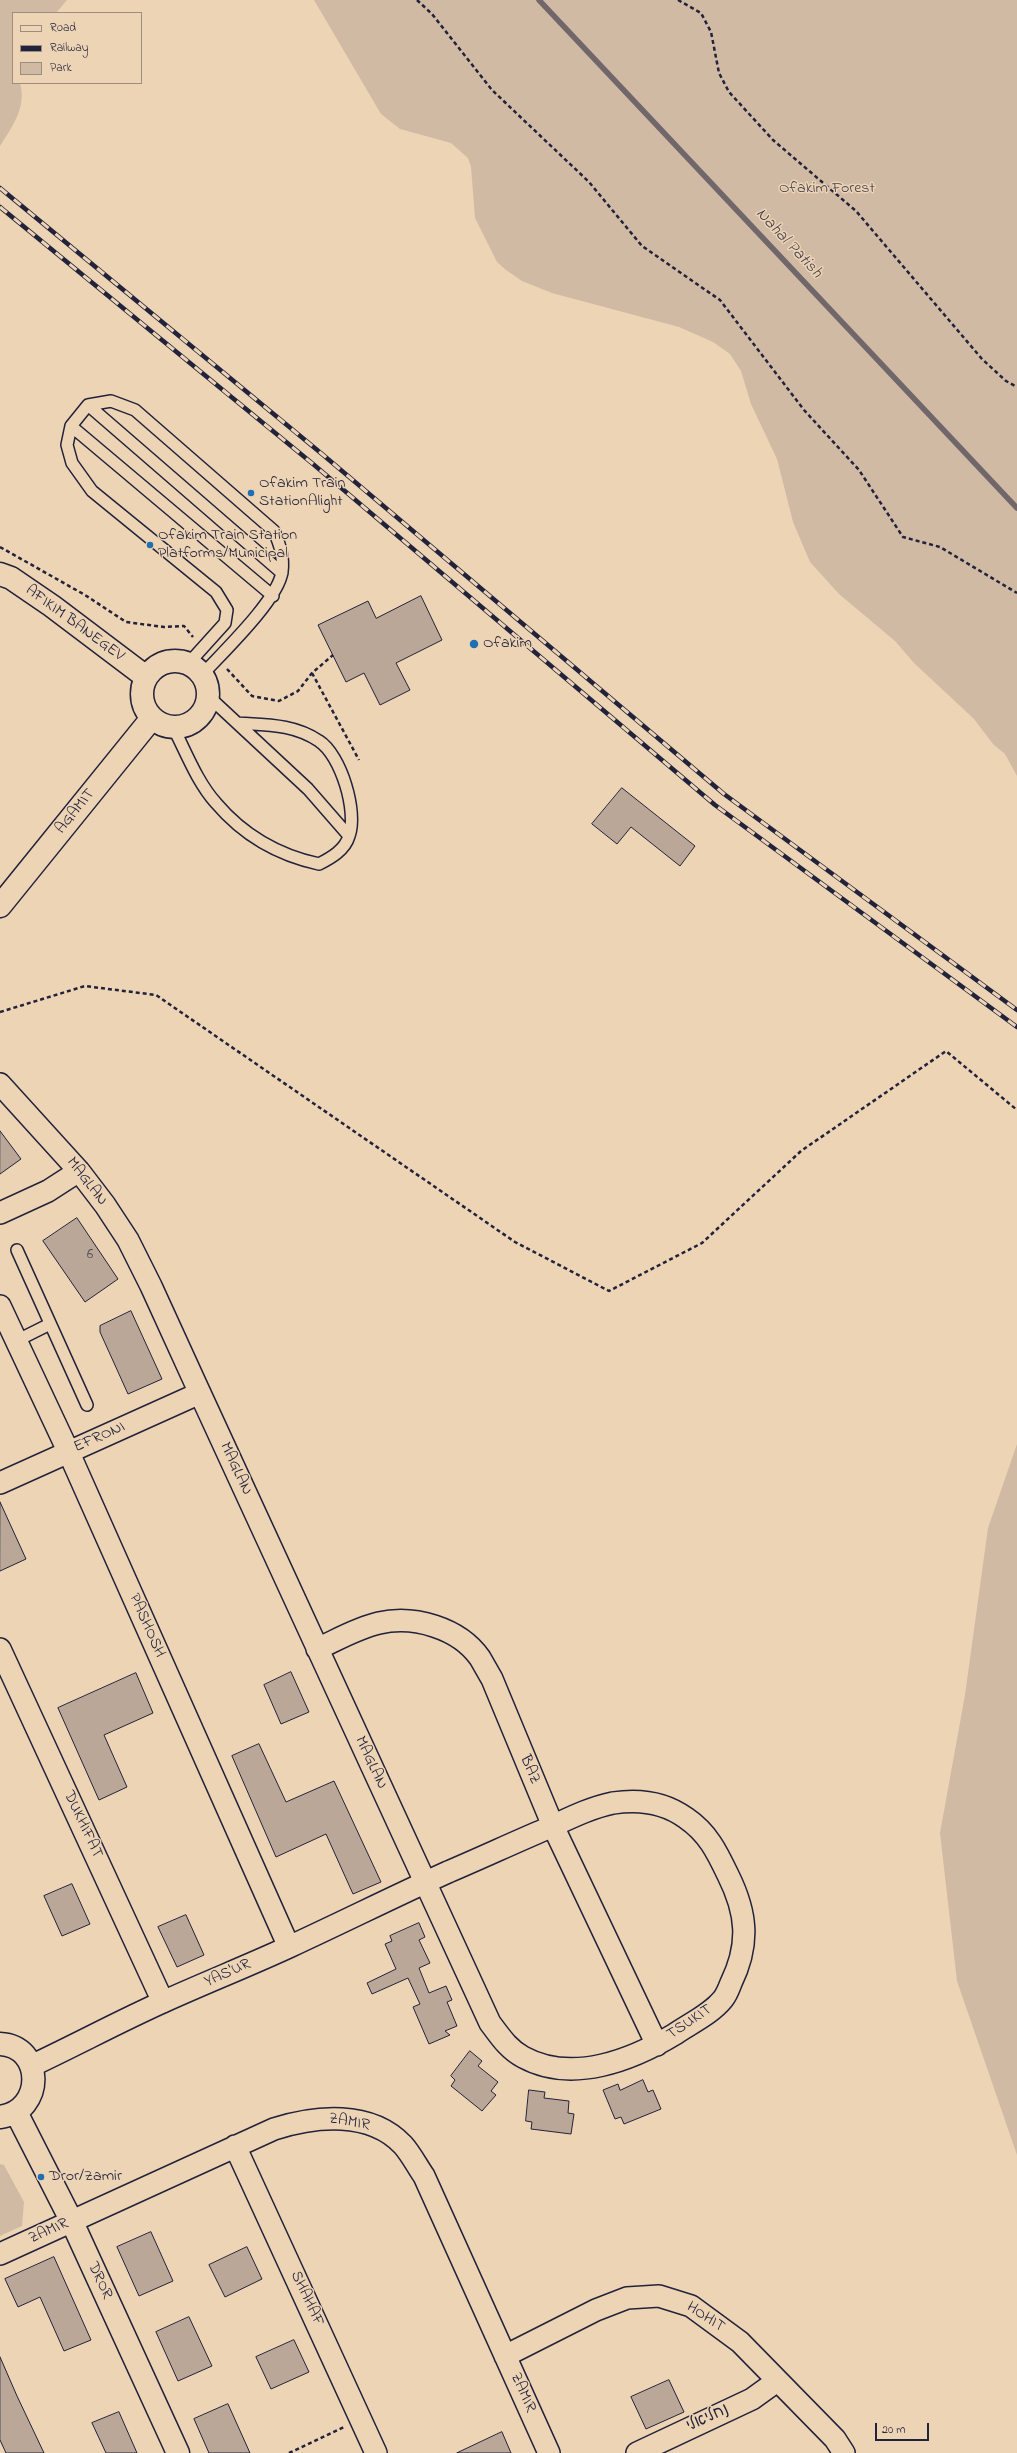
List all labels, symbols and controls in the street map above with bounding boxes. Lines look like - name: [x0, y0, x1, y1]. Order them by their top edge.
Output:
- legend: [12, 12, 142, 84]
- text: Road: [50, 19, 76, 37]
- text: Railway: [50, 39, 88, 57]
- text: Park: [50, 59, 72, 77]
- park label: Ofakim Forest: [779, 179, 875, 199]
- water label: Nahal Patish: [750, 205, 826, 283]
- place label: Ofakim Train StationAlight: [259, 474, 345, 512]
- marker: Ofakim Train StationAlight: [246, 488, 256, 498]
- place label: Ofakim Train Station Platforms/Municipal: [158, 526, 297, 564]
- marker: Ofakim Train Station Platforms/Municipal: [145, 540, 155, 550]
- street label: AFIKIM BANEGEV: [21, 582, 127, 666]
- place label: Ofakim: [483, 634, 532, 654]
- marker: Ofakim: [468, 638, 480, 650]
- street label: AGAMIT: [52, 786, 100, 838]
- street label: MAGLAN: [61, 1154, 111, 1210]
- house number: 6: [87, 1248, 93, 1264]
- street label: EFRONI: [71, 1418, 129, 1458]
- street label: MAGLAN: [214, 1439, 256, 1499]
- street label: PASHOSH: [123, 1591, 169, 1661]
- street label: MAGLAN: [349, 1733, 391, 1793]
- street label: BAZ: [514, 1753, 544, 1787]
- street label: DUKHIFAT: [58, 1788, 106, 1862]
- street label: YAS'UR: [202, 1955, 254, 1993]
- street label: TSUKIT: [664, 2001, 716, 2045]
- street label: ZAMIR: [327, 2110, 371, 2136]
- place label: Dror/Zamir: [49, 2167, 122, 2187]
- marker: Dror/Zamir: [36, 2172, 46, 2182]
- street label: ZAMIR: [26, 2215, 72, 2249]
- street label: DROR: [82, 2260, 116, 2302]
- street label: SHAHAF: [285, 2268, 327, 2330]
- street label: HOHIT: [682, 2299, 728, 2337]
- street label: ZAMIR: [505, 2370, 539, 2416]
- street label: נחליאלי: [684, 2401, 732, 2437]
- scale bar: [877, 2415, 931, 2441]
- text: 20 m: [882, 2421, 905, 2439]

